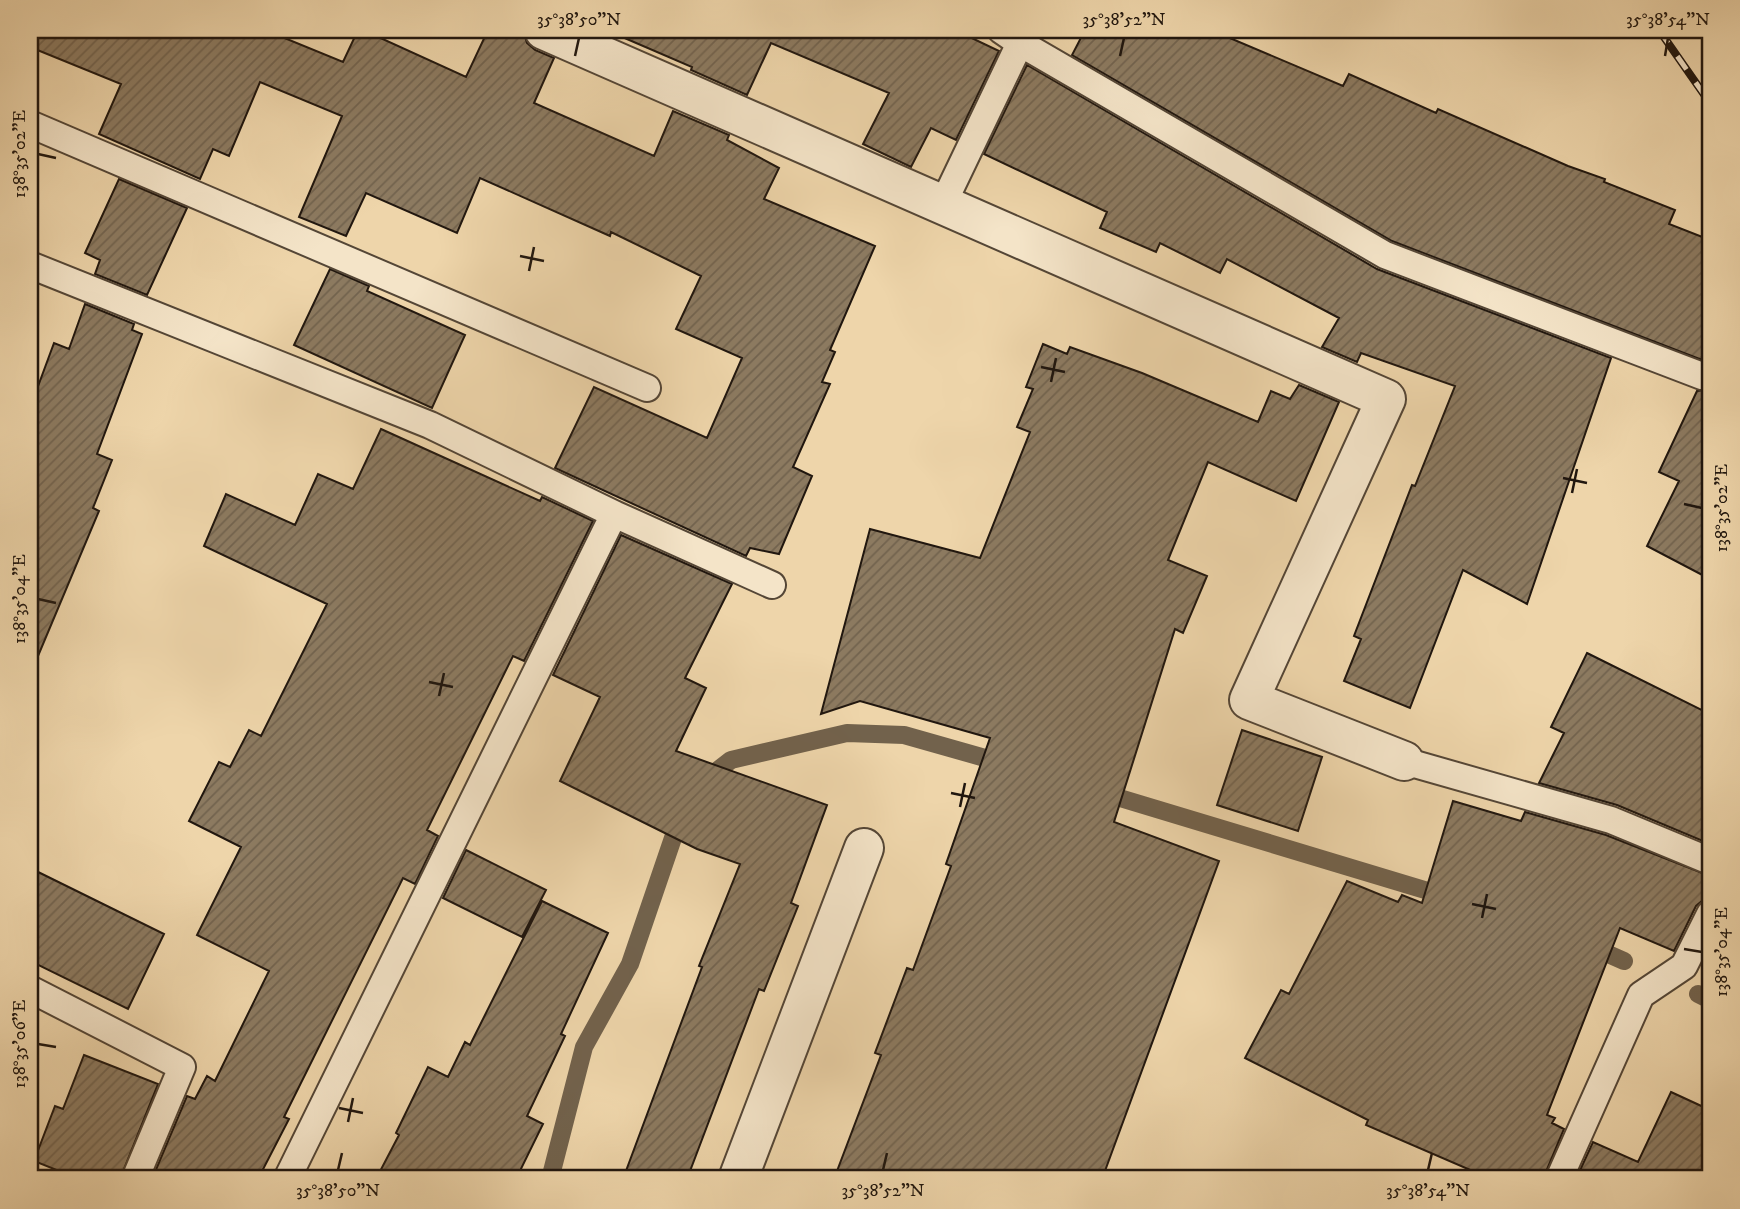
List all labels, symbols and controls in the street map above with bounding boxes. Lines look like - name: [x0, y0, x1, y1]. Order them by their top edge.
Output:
- text: 35°38'50"N: [537, 9, 621, 31]
- text: 35°38'52"N: [1082, 9, 1166, 31]
- text: 35°38'54"N: [1626, 9, 1710, 31]
- text: 138°35'02"E: [9, 109, 31, 198]
- text: 138°35'02"E: [1711, 463, 1733, 552]
- text: 138°35'04"E: [9, 554, 31, 644]
- text: 138°35'04"E: [1711, 907, 1733, 997]
- text: 138°35'06"E: [9, 999, 31, 1089]
- text: 35°38'50"N: [296, 1180, 380, 1202]
- text: 35°38'52"N: [841, 1180, 925, 1202]
- text: 35°38'54"N: [1386, 1180, 1470, 1202]

